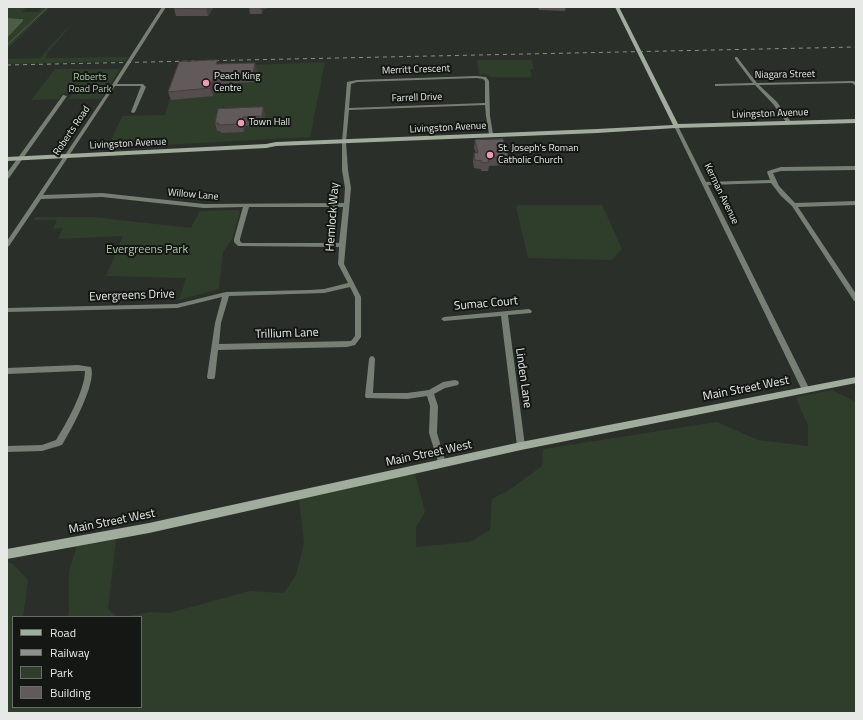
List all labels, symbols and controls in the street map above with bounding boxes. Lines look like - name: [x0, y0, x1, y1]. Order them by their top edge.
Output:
- street label: Merritt Crescent: [382, 63, 450, 77]
- street label: Niagara Street: [755, 68, 815, 82]
- place label: Peach King Centre: [214, 71, 260, 94]
- park label: Roberts Road Park: [69, 72, 111, 96]
- marker: Peach King Centre: [201, 78, 211, 88]
- street label: Farrell Drive: [392, 91, 442, 105]
- street label: Roberts Road: [51, 104, 93, 158]
- street label: Livingston Avenue: [731, 107, 809, 121]
- place label: Town Hall: [249, 117, 290, 129]
- marker: Town Hall: [236, 118, 246, 128]
- street label: Livingston Avenue: [409, 120, 487, 136]
- street label: Livingston Avenue: [89, 136, 167, 152]
- place label: St. Joseph's Roman Catholic Church: [498, 143, 579, 166]
- marker: St. Joseph's Roman Catholic Church: [485, 150, 495, 160]
- street label: Kerman Avenue: [701, 162, 741, 226]
- street label: Hemlock Way: [323, 182, 343, 252]
- street label: Willow Lane: [167, 187, 219, 203]
- park label: Evergreens Park: [106, 243, 188, 257]
- street label: Evergreens Drive: [89, 287, 175, 305]
- street label: Sumac Court: [453, 294, 519, 314]
- street label: Trillium Lane: [255, 326, 319, 342]
- street label: Linden Lane: [512, 347, 534, 409]
- street label: Main Street West: [702, 374, 790, 404]
- street label: Main Street West: [385, 438, 473, 470]
- street label: Main Street West: [68, 507, 156, 537]
- legend: [12, 616, 142, 708]
- text: Road: [50, 623, 76, 642]
- text: Railway: [50, 643, 90, 662]
- text: Park: [50, 663, 73, 682]
- text: Building: [50, 683, 91, 702]

